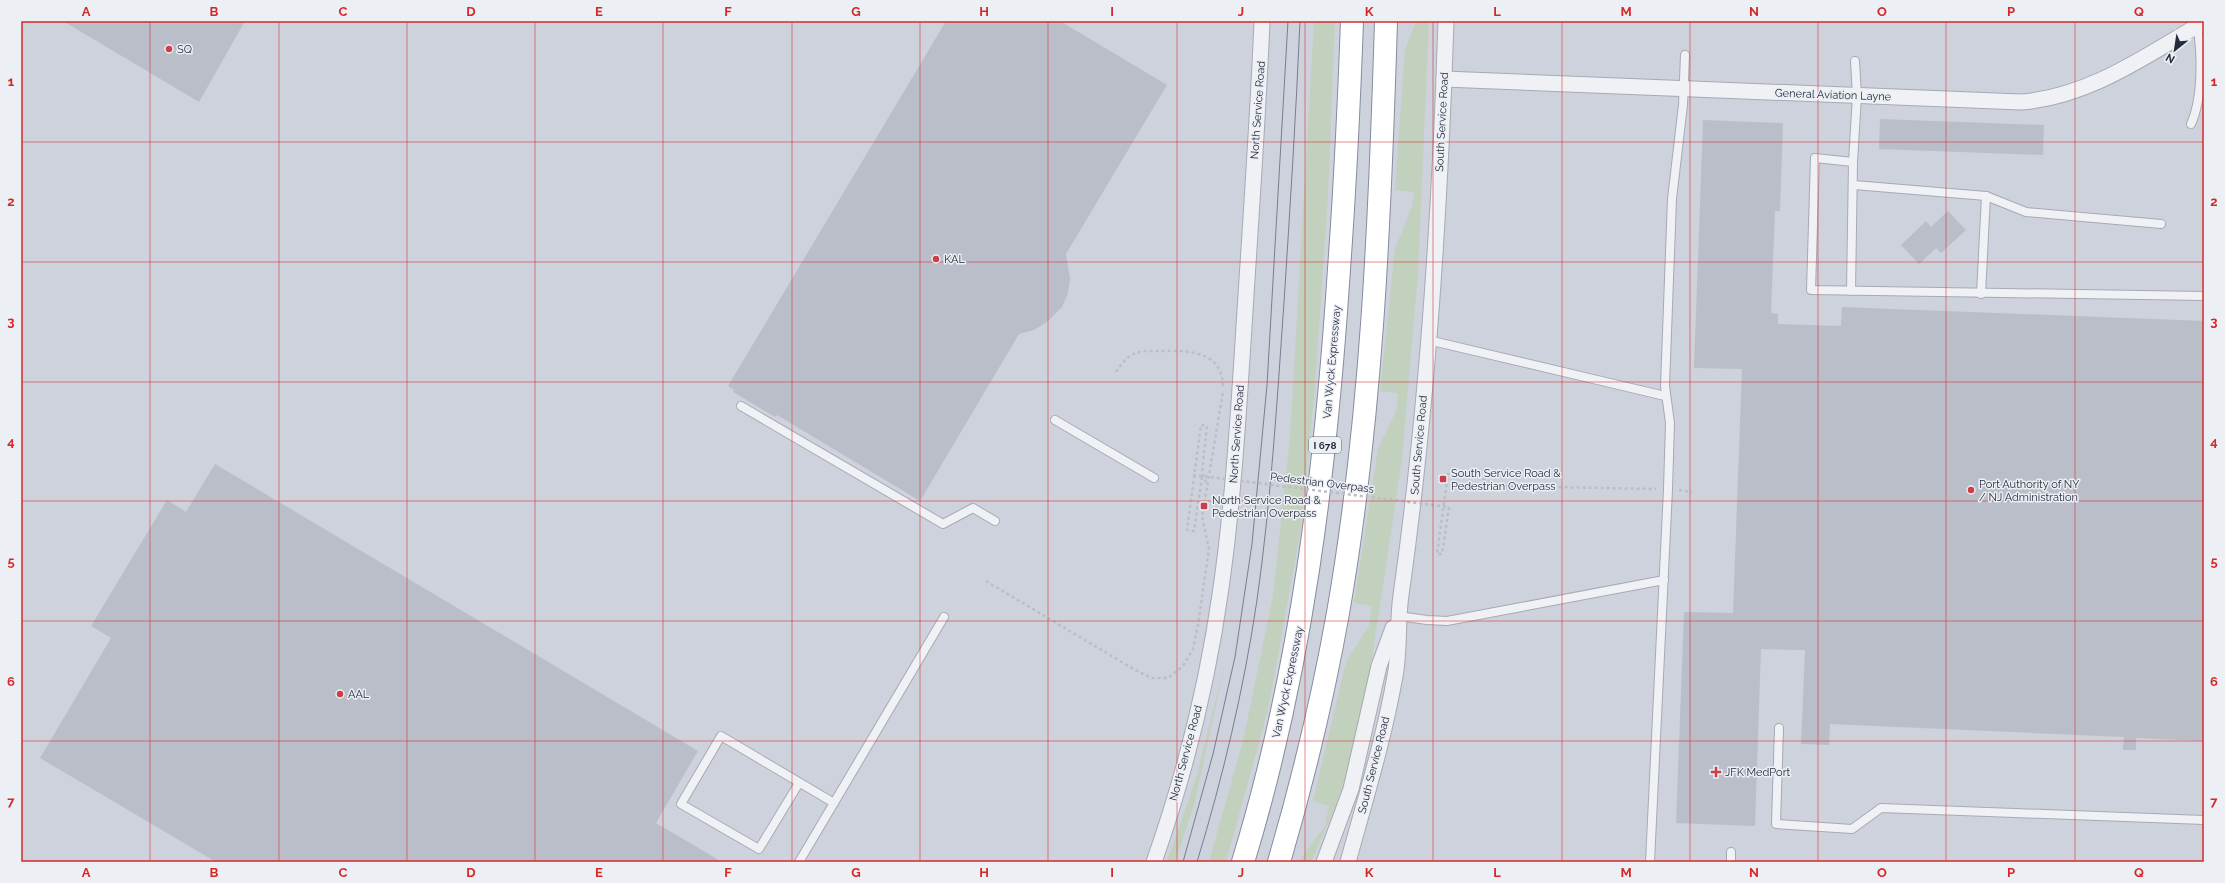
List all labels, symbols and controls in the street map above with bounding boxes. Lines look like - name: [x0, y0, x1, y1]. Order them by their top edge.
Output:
- text: A: [82, 4, 91, 19]
- text: B: [210, 4, 219, 19]
- text: C: [339, 4, 348, 19]
- text: D: [466, 4, 476, 19]
- text: E: [595, 4, 603, 19]
- text: F: [724, 4, 732, 19]
- text: G: [851, 4, 861, 19]
- text: H: [979, 4, 989, 19]
- text: I: [1110, 4, 1114, 19]
- text: J: [1238, 4, 1244, 19]
- text: K: [1365, 4, 1374, 19]
- text: L: [1493, 4, 1501, 19]
- text: M: [1620, 4, 1632, 19]
- text: N: [1749, 4, 1759, 19]
- text: O: [1877, 4, 1887, 19]
- text: P: [2007, 4, 2015, 19]
- text: Q: [2134, 4, 2144, 19]
- north arrow: [2155, 30, 2195, 70]
- place label: SQ: [177, 43, 192, 56]
- marker: SQ: [164, 44, 174, 54]
- text: N: [2163, 50, 2177, 66]
- street label: North Service Road: [1248, 60, 1268, 160]
- street label: South Service Road: [1433, 72, 1451, 172]
- text: 1: [8, 74, 15, 89]
- text: 1: [2211, 74, 2218, 89]
- street label: General Aviation Layne: [1775, 86, 1892, 104]
- text: 2: [7, 194, 15, 209]
- text: 2: [2210, 194, 2218, 209]
- place label: KAL: [944, 253, 966, 266]
- marker: KAL: [931, 254, 941, 264]
- street label: Van Wyck Expressway: [1321, 305, 1343, 419]
- text: 3: [7, 314, 15, 329]
- text: 3: [2210, 314, 2218, 329]
- street label: North Service Road: [1227, 384, 1247, 484]
- street label: South Service Road: [1408, 395, 1430, 495]
- text: 4: [7, 434, 15, 449]
- text: 4: [2210, 434, 2218, 449]
- road number: I 678: [1309, 437, 1341, 453]
- place label: South Service Road & Pedestrian Overpass: [1451, 467, 1561, 493]
- street label: Pedestrian Overpass: [1269, 470, 1375, 496]
- marker: South Service Road & Pedestrian Overpass: [1438, 474, 1448, 484]
- place label: Port Authority of NY / NJ Administration: [1979, 478, 2080, 504]
- marker: Port Authority of NY / NJ Administration: [1966, 485, 1976, 495]
- place label: North Service Road & Pedestrian Overpass: [1212, 494, 1321, 520]
- marker: North Service Road & Pedestrian Overpass: [1199, 501, 1209, 511]
- text: 5: [7, 554, 15, 569]
- text: 5: [2210, 554, 2218, 569]
- street label: Van Wyck Expressway: [1270, 625, 1306, 739]
- text: 6: [7, 674, 15, 689]
- text: 6: [2210, 674, 2218, 689]
- place label: AAL: [348, 688, 370, 701]
- marker: AAL: [335, 689, 345, 699]
- street label: North Service Road: [1167, 704, 1205, 802]
- street label: South Service Road: [1356, 715, 1392, 815]
- marker: JFK MedPort: [1710, 766, 1722, 778]
- place label: JFK MedPort: [1725, 766, 1791, 779]
- text: 7: [7, 794, 15, 809]
- text: 7: [2210, 794, 2218, 809]
- text: A: [82, 865, 91, 880]
- text: B: [210, 865, 219, 880]
- text: C: [339, 865, 348, 880]
- text: D: [466, 865, 476, 880]
- text: E: [595, 865, 603, 880]
- text: F: [724, 865, 732, 880]
- text: G: [851, 865, 861, 880]
- text: H: [979, 865, 989, 880]
- text: I: [1110, 865, 1114, 880]
- text: J: [1238, 865, 1244, 880]
- text: K: [1365, 865, 1374, 880]
- text: L: [1493, 865, 1501, 880]
- text: M: [1620, 865, 1632, 880]
- text: N: [1749, 865, 1759, 880]
- text: O: [1877, 865, 1887, 880]
- text: P: [2007, 865, 2015, 880]
- text: Q: [2134, 865, 2144, 880]

